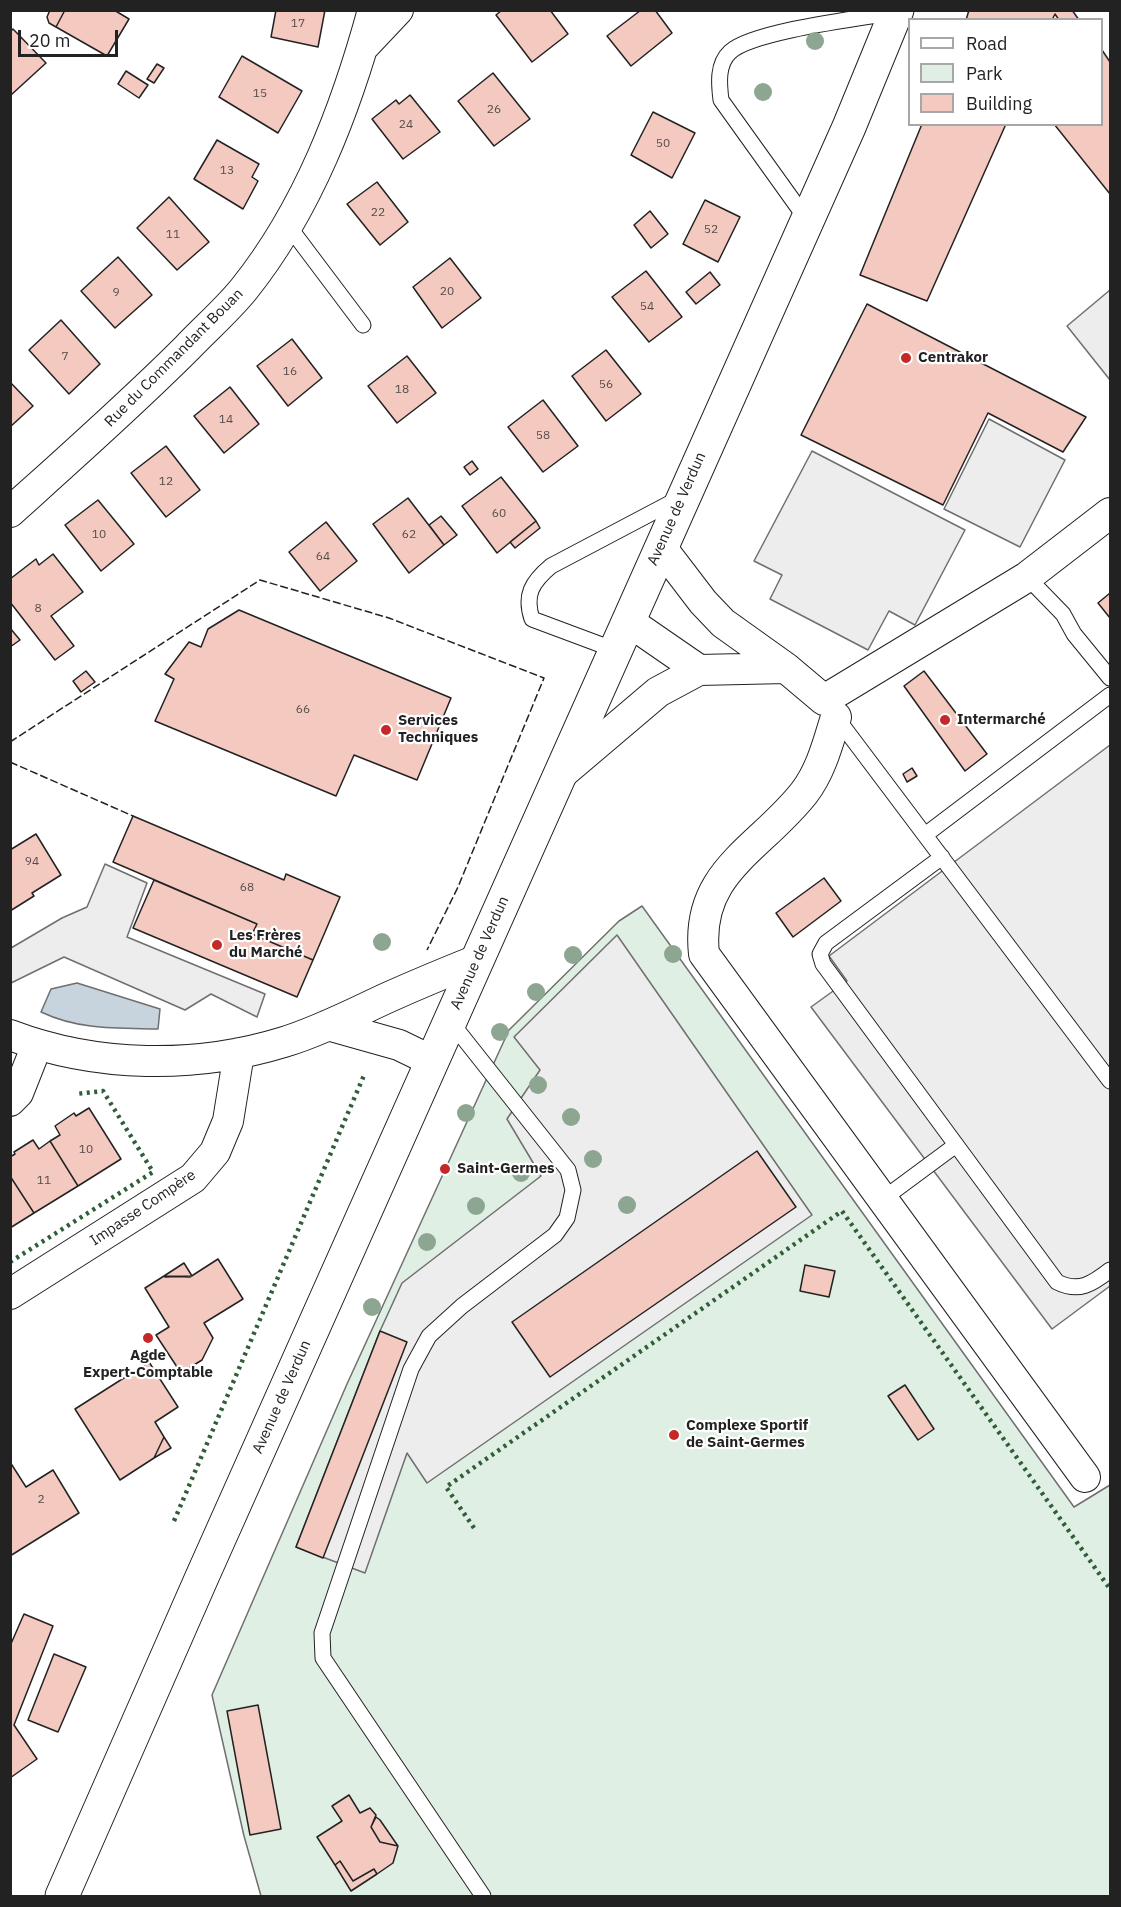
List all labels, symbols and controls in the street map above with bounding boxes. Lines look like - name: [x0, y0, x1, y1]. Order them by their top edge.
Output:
- house number: 17: [291, 17, 305, 31]
- scale bar: [21, 18, 122, 56]
- legend: [908, 18, 1103, 126]
- text: 20 m: [29, 29, 71, 52]
- text: Road: [966, 32, 1007, 55]
- text: Park: [966, 62, 1002, 85]
- house number: 15: [253, 87, 267, 101]
- text: Building: [966, 92, 1032, 115]
- house number: 26: [487, 103, 501, 117]
- house number: 24: [399, 118, 413, 132]
- house number: 50: [656, 137, 670, 151]
- house number: 13: [220, 164, 234, 178]
- house number: 22: [371, 206, 385, 220]
- house number: 52: [704, 223, 718, 237]
- house number: 11: [166, 228, 180, 242]
- street label: Rue du Commandant Bouan: [101, 285, 247, 431]
- house number: 20: [440, 285, 454, 299]
- house number: 9: [112, 286, 120, 300]
- house number: 54: [640, 300, 654, 314]
- place label: Centrakor: [918, 349, 988, 367]
- house number: 7: [61, 350, 69, 364]
- marker: Centrakor: [899, 351, 913, 365]
- house number: 16: [283, 365, 297, 379]
- house number: 56: [599, 378, 613, 392]
- house number: 18: [395, 383, 409, 397]
- house number: 14: [219, 413, 233, 427]
- house number: 58: [536, 429, 550, 443]
- street label: Avenue de Verdun: [644, 450, 710, 568]
- house number: 12: [159, 475, 173, 489]
- house number: 60: [492, 507, 506, 521]
- house number: 10: [92, 528, 106, 542]
- house number: 62: [402, 528, 416, 542]
- house number: 64: [316, 550, 330, 564]
- house number: 8: [34, 602, 42, 616]
- house number: 66: [296, 703, 310, 717]
- place label: Intermarché: [957, 711, 1046, 729]
- place label: Services Techniques: [398, 712, 478, 747]
- marker: Intermarché: [938, 713, 952, 727]
- marker: Services Techniques: [379, 723, 393, 737]
- house number: 94: [25, 855, 39, 869]
- house number: 68: [240, 881, 254, 895]
- street label: Avenue de Verdun: [447, 894, 513, 1012]
- place label: Les Frères du Marché: [229, 927, 303, 962]
- marker: Les Frères du Marché: [210, 938, 224, 952]
- house number: 10: [79, 1143, 93, 1157]
- place label: Saint-Germes: [457, 1160, 555, 1178]
- marker: Saint-Germes: [438, 1162, 452, 1176]
- street label: Impasse Compère: [87, 1166, 199, 1250]
- house number: 11: [37, 1174, 51, 1188]
- marker: Agde Expert-Comptable: [141, 1331, 155, 1345]
- street label: Avenue de Verdun: [249, 1338, 315, 1456]
- place label: Agde Expert-Comptable: [83, 1347, 213, 1382]
- place label: Complexe Sportif de Saint-Germes: [686, 1417, 808, 1452]
- marker: Complexe Sportif de Saint-Germes: [667, 1428, 681, 1442]
- house number: 2: [37, 1493, 45, 1507]

